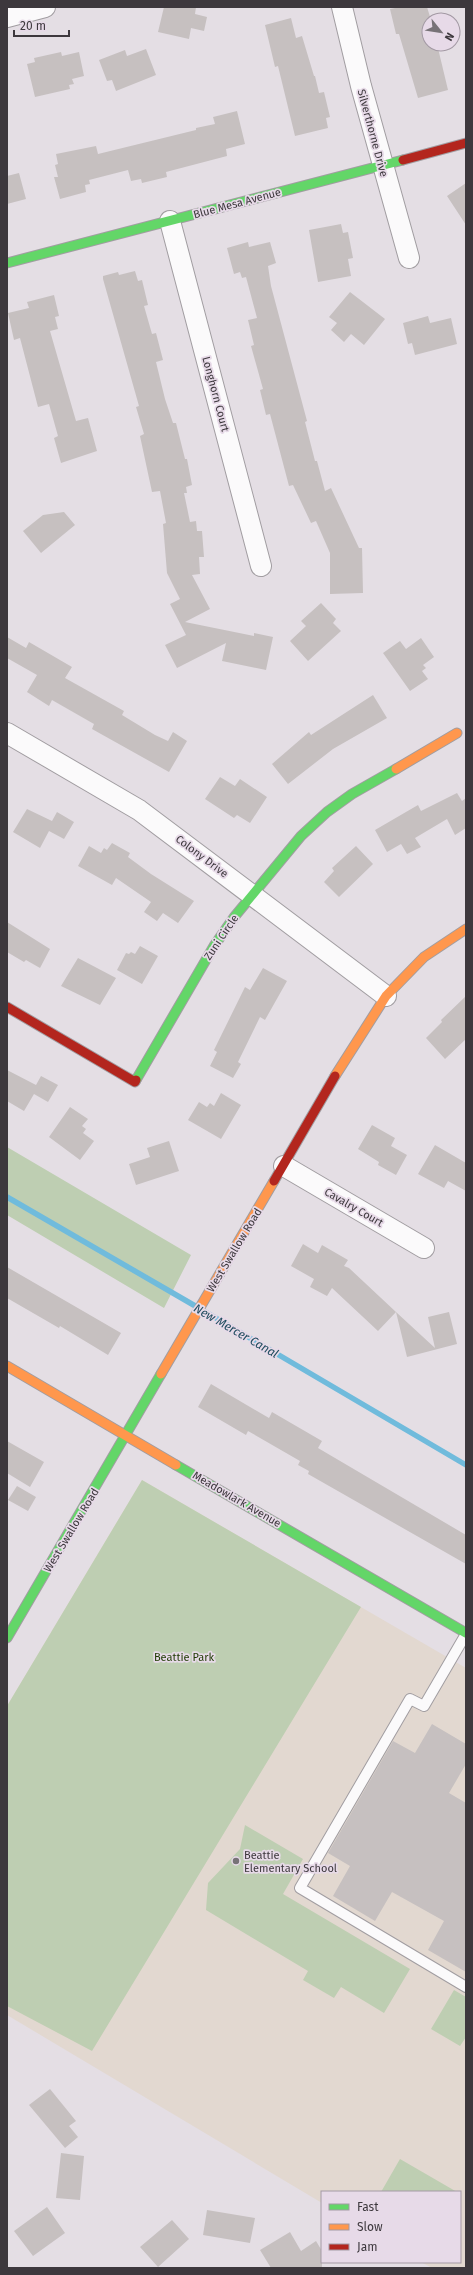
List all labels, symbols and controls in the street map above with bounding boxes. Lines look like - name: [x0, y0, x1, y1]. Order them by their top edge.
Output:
- scale bar: [14, 12, 69, 38]
- north arrow: [421, 12, 461, 52]
- text: 20 m: [20, 19, 46, 33]
- text: N: [442, 30, 457, 43]
- street label: Silverthorne Drive: [355, 88, 390, 178]
- street label: Blue Mesa Avenue: [192, 186, 282, 221]
- street label: Longhorn Court: [199, 355, 232, 433]
- street label: Colony Drive: [173, 832, 231, 880]
- street label: Zuni Circle: [201, 912, 241, 962]
- street label: Cavalry Court: [322, 1185, 385, 1230]
- street label: West Swallow Road: [204, 1206, 265, 1295]
- water label: New Mercer Canal: [191, 1301, 281, 1361]
- street label: Meadowlark Avenue: [190, 1469, 283, 1530]
- street label: West Swallow Road: [41, 1486, 102, 1575]
- park label: Beattie Park: [154, 1651, 214, 1664]
- place label: Beattie Elementary School: [244, 1849, 337, 1875]
- marker: Beattie Elementary School: [231, 1856, 241, 1866]
- legend: [321, 2191, 461, 2263]
- text: Fast: [357, 2200, 379, 2214]
- text: Slow: [357, 2220, 383, 2234]
- text: Jam: [357, 2240, 377, 2254]

